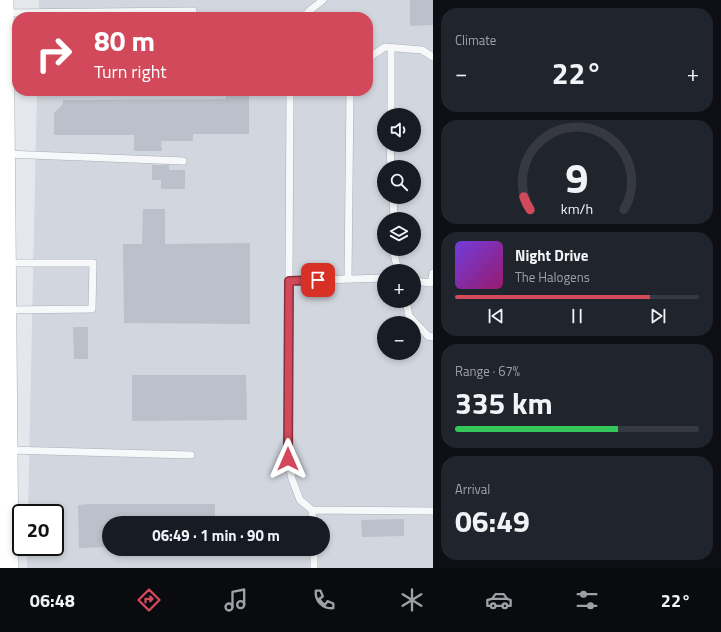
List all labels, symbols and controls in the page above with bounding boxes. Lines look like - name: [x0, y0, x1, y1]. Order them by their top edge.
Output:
- text: 80 m: [94, 19, 155, 62]
- icon: right: [28, 28, 80, 80]
- text: Climate: [455, 30, 496, 50]
- text: 22°: [552, 50, 602, 96]
- text: −: [455, 56, 467, 90]
- text: +: [687, 56, 699, 90]
- text: Turn right: [94, 58, 167, 85]
- map controls: [377, 108, 421, 360]
- button: sound: [377, 108, 421, 152]
- text: 9: [565, 146, 589, 209]
- button: search: [377, 160, 421, 204]
- text: km/h: [561, 198, 593, 220]
- button: layers: [377, 212, 421, 256]
- text: Night Drive: [515, 244, 588, 267]
- pin: [301, 263, 335, 297]
- button: +: [377, 264, 421, 308]
- text: The Halogens: [515, 267, 590, 287]
- icon: arrive: [307, 269, 329, 291]
- icon: previous: [485, 305, 507, 327]
- icon: pause: [566, 305, 588, 327]
- icon: next: [647, 305, 669, 327]
- button: −: [377, 316, 421, 360]
- text: Range · 67%: [455, 361, 520, 381]
- text: 335 km: [455, 380, 553, 426]
- position arrow: [267, 438, 309, 480]
- text: Arrival: [455, 479, 490, 499]
- text: 06:49: [455, 498, 530, 544]
- speed limit sign: 20: [12, 504, 64, 556]
- text: 06:49 · 1 min · 90 m: [152, 524, 280, 547]
- icon: directions: [135, 586, 163, 614]
- icon: music: [222, 586, 250, 614]
- icon: phone: [310, 586, 338, 614]
- icon: climate: [398, 586, 426, 614]
- icon: car: [485, 586, 513, 614]
- icon: filters: [573, 586, 601, 614]
- text: 06:48: [30, 587, 75, 614]
- text: 22°: [661, 587, 691, 614]

